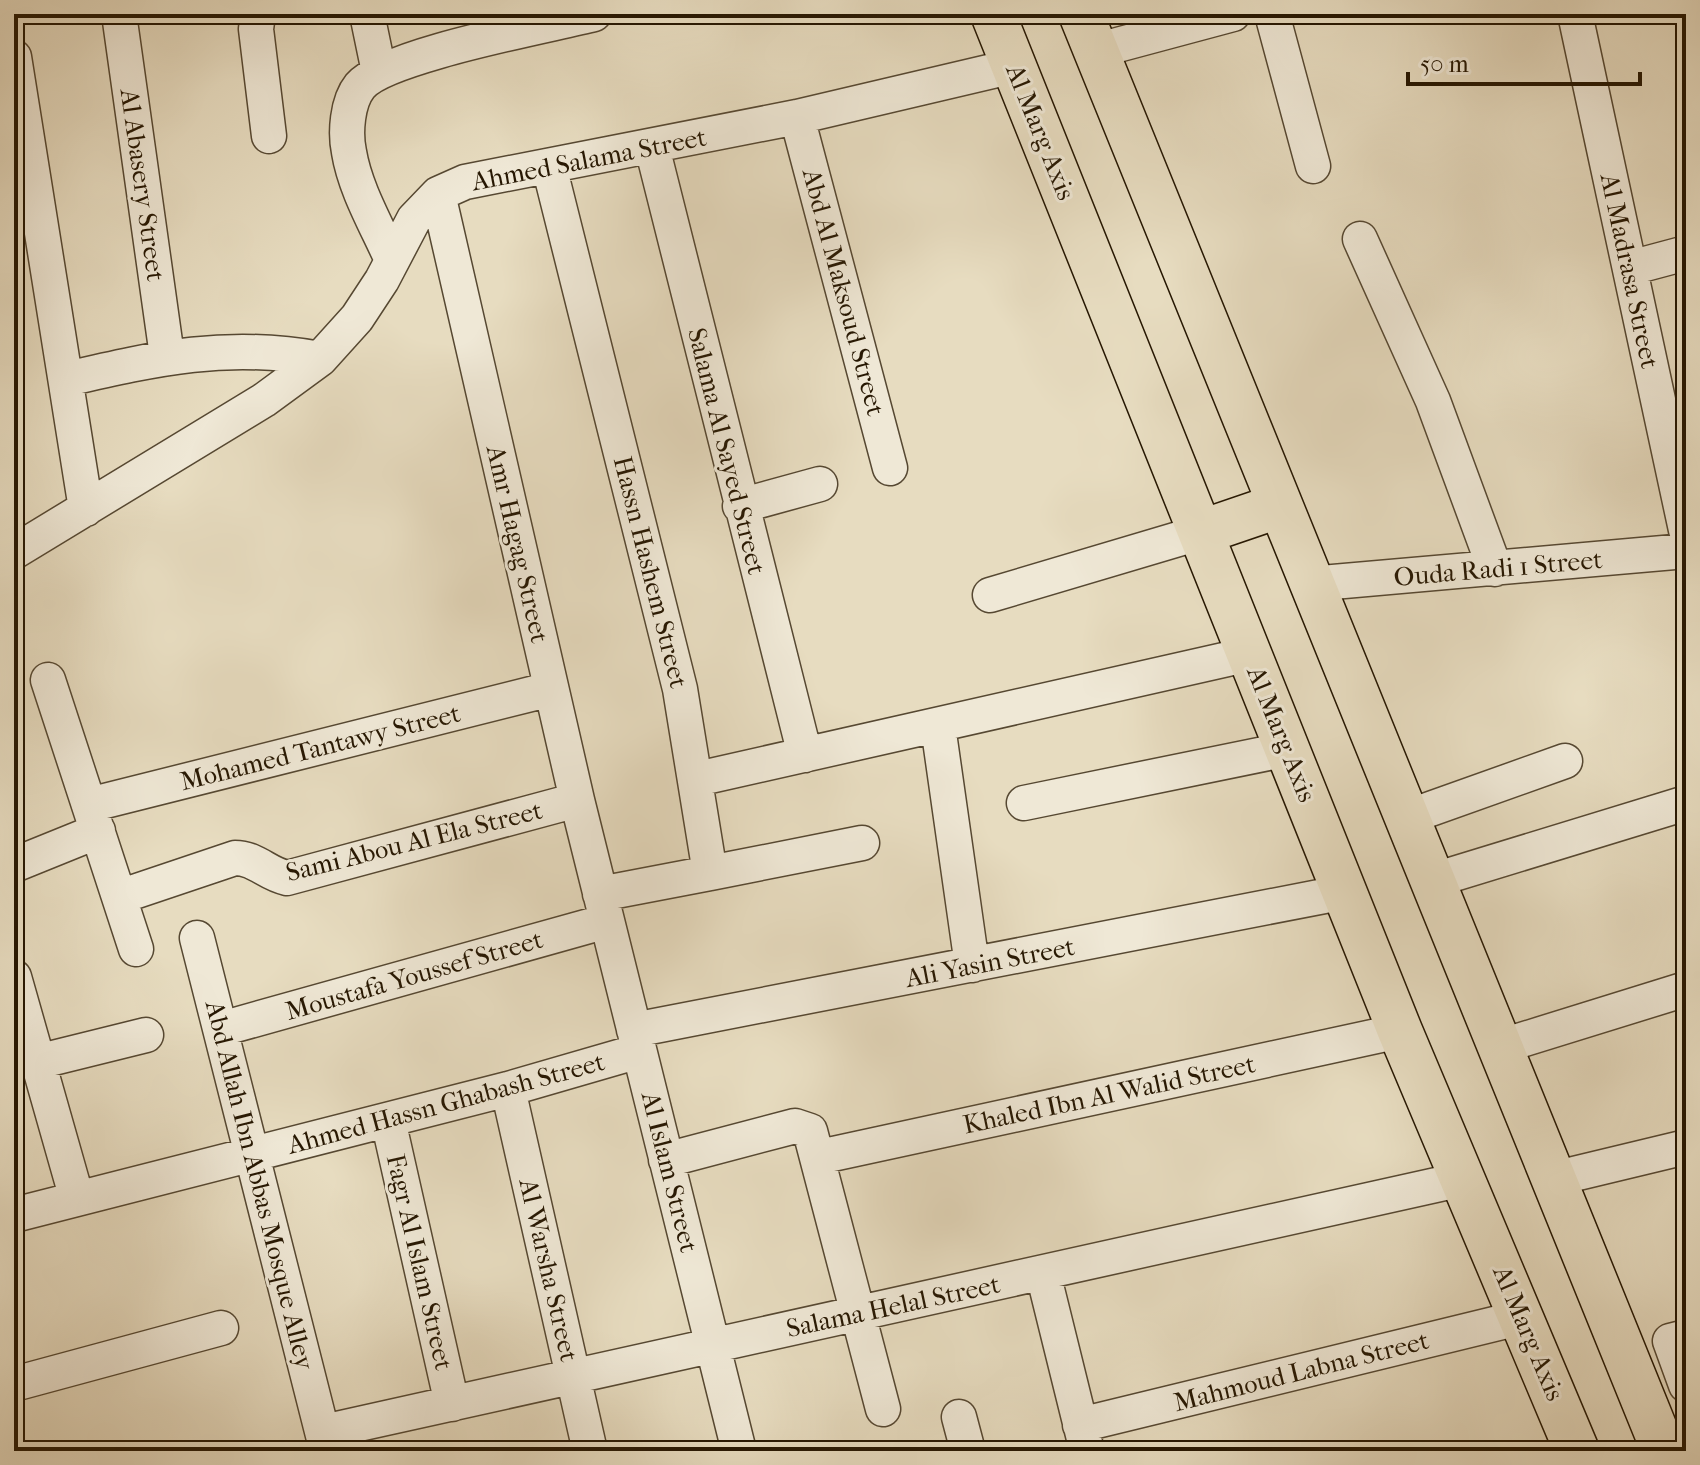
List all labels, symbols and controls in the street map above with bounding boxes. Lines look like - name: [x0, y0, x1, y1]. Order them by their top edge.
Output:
- scale bar: [1408, 36, 1640, 86]
- text: 50 m: [1420, 50, 1469, 78]
- street label: Al Marg Axis: [999, 59, 1082, 205]
- street label: Al Abasery Street: [114, 86, 171, 284]
- street label: Ahmed Salama Street: [468, 121, 710, 198]
- street label: Abd Al Maksoud Street: [795, 164, 892, 420]
- street label: Al Madrasa Street: [1594, 170, 1665, 372]
- street label: Salama Al Sayed Street: [681, 325, 772, 578]
- street label: Amr Hagag Street: [479, 441, 555, 647]
- street label: Hassn Hashem Street: [607, 453, 694, 692]
- street label: Ouda Radi 1 Street: [1393, 544, 1604, 593]
- street label: Al Marg Axis: [1240, 661, 1323, 807]
- street label: Mohamed Tantawy Street: [177, 697, 464, 797]
- street label: Sami Abou Al Ela Street: [283, 794, 546, 888]
- street label: Moustafa Youssef Street: [282, 924, 547, 1027]
- street label: Ali Yasin Street: [902, 931, 1078, 994]
- street label: Abd Allah Ibn Abbas Mosque Alley: [198, 996, 321, 1374]
- street label: Ahmed Hassn Ghabash Street: [283, 1046, 609, 1161]
- street label: Khaled Ibn Al Walid Street: [960, 1048, 1259, 1141]
- street label: Al Islam Street: [634, 1088, 705, 1256]
- street label: Fagr Al Islam Street: [380, 1151, 460, 1374]
- street label: Al Warsha Street: [512, 1175, 585, 1365]
- street label: Al Marg Axis: [1486, 1260, 1571, 1405]
- street label: Salama Helal Street: [784, 1269, 1003, 1344]
- street label: Mahmoud Labna Street: [1170, 1325, 1433, 1418]

